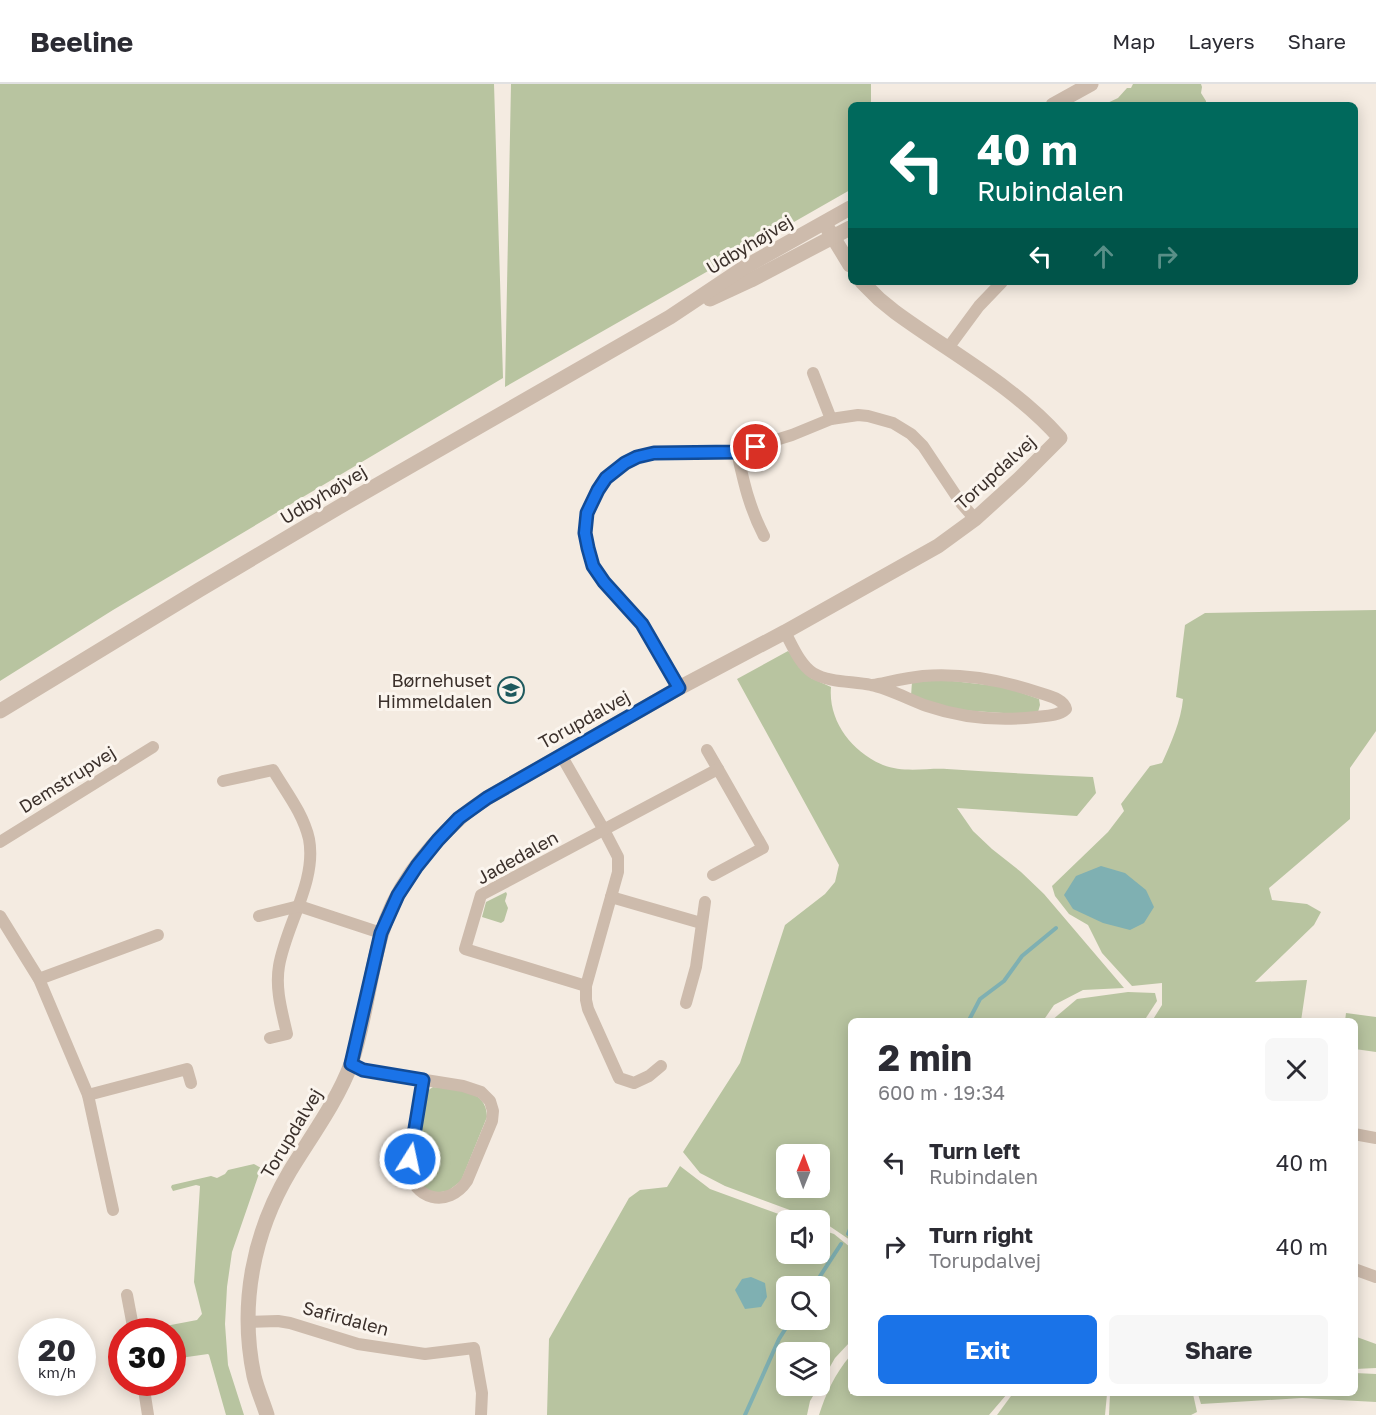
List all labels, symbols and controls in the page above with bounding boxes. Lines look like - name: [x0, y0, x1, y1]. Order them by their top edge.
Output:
- text: Beeline: [30, 25, 133, 58]
- text: Map: [1112, 28, 1155, 54]
- text: Layers: [1188, 28, 1255, 54]
- text: Share: [1288, 28, 1346, 54]
- text: 40 m: [977, 124, 1078, 174]
- icon: left: [878, 126, 956, 204]
- text: Rubindalen: [977, 175, 1124, 207]
- street label: Udbyhøjvej: [702, 210, 796, 278]
- icon: left: [1024, 240, 1057, 273]
- icon: ahead: [1087, 240, 1120, 273]
- icon: right: [1150, 240, 1183, 273]
- pin: [730, 421, 781, 472]
- icon: arrive: [739, 430, 772, 463]
- street label: Torupdalvej: [950, 430, 1040, 514]
- street label: Udbyhøjvej: [276, 460, 370, 528]
- place label: Børnehuset Himmeldalen: [377, 669, 492, 712]
- school or university icon: Børnehuset Himmeldalen: [496, 675, 526, 705]
- street label: Torupdalvej: [535, 685, 633, 753]
- street label: Demstrupvej: [15, 741, 119, 817]
- street label: Jadedalen: [472, 826, 562, 888]
- text: 2 min: [878, 1036, 972, 1079]
- button: close: [1265, 1038, 1328, 1101]
- text: 600 m · 19:34: [878, 1080, 1005, 1104]
- street label: Torupdalvej: [256, 1084, 326, 1182]
- position arrow: [378, 1127, 442, 1191]
- text: Turn left: [929, 1137, 1020, 1164]
- north arrow: [776, 1144, 830, 1198]
- map controls: [776, 1144, 830, 1396]
- icon: left: [878, 1146, 911, 1179]
- text: 40 m: [1276, 1149, 1328, 1176]
- text: Rubindalen: [929, 1164, 1038, 1188]
- button: sound: [776, 1210, 830, 1264]
- text: Turn right: [929, 1221, 1033, 1248]
- icon: right: [878, 1230, 911, 1263]
- text: 40 m: [1276, 1233, 1328, 1260]
- text: Torupdalvej: [929, 1248, 1041, 1272]
- button: search: [776, 1276, 830, 1330]
- street label: Safirdalen: [301, 1296, 391, 1340]
- button: Exit: [878, 1315, 1097, 1384]
- button: Share: [1109, 1315, 1328, 1384]
- speed limit sign: 30: [108, 1318, 186, 1396]
- text: 20: [38, 1332, 76, 1368]
- button: layers: [776, 1342, 830, 1396]
- text: km/h: [38, 1363, 76, 1381]

